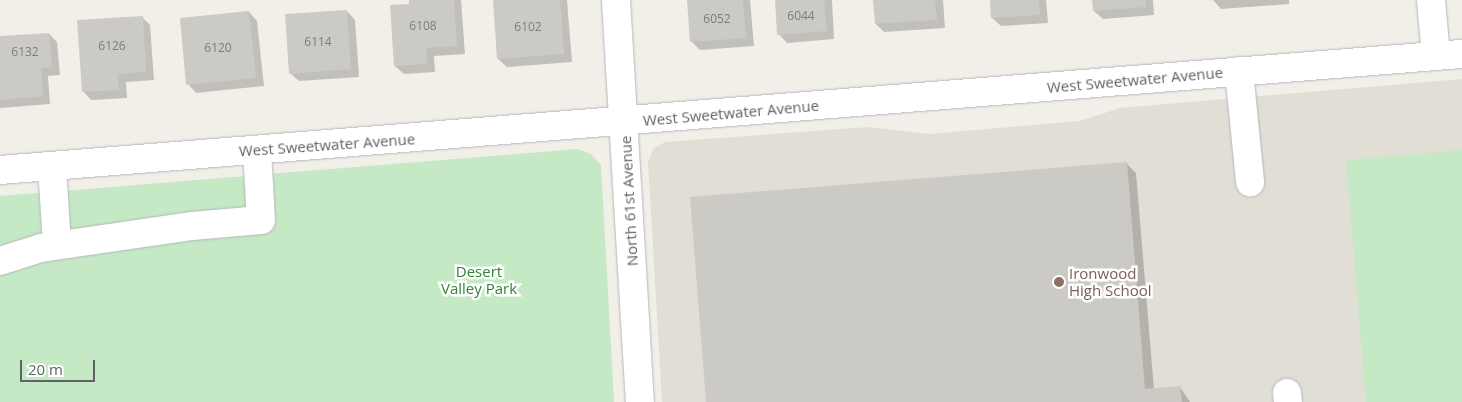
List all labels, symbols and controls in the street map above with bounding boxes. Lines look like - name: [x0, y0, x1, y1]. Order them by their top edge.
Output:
- house number: 6044: [787, 9, 815, 23]
- house number: 6052: [703, 12, 731, 26]
- house number: 6108: [409, 19, 437, 33]
- house number: 6102: [514, 20, 542, 34]
- house number: 6114: [304, 35, 332, 49]
- house number: 6126: [98, 39, 126, 53]
- house number: 6120: [204, 41, 232, 55]
- house number: 6132: [11, 45, 39, 59]
- street label: West Sweetwater Avenue: [1046, 63, 1224, 97]
- street label: West Sweetwater Avenue: [642, 96, 820, 130]
- street label: West Sweetwater Avenue: [238, 130, 416, 160]
- street label: North 61st Avenue: [617, 135, 641, 267]
- park label: Desert Valley Park: [441, 262, 517, 297]
- place label: Ironwood High School: [1069, 264, 1152, 299]
- marker: Ironwood High School: [1053, 276, 1065, 288]
- scale bar: [22, 350, 98, 382]
- text: 20 m: [28, 359, 63, 379]

